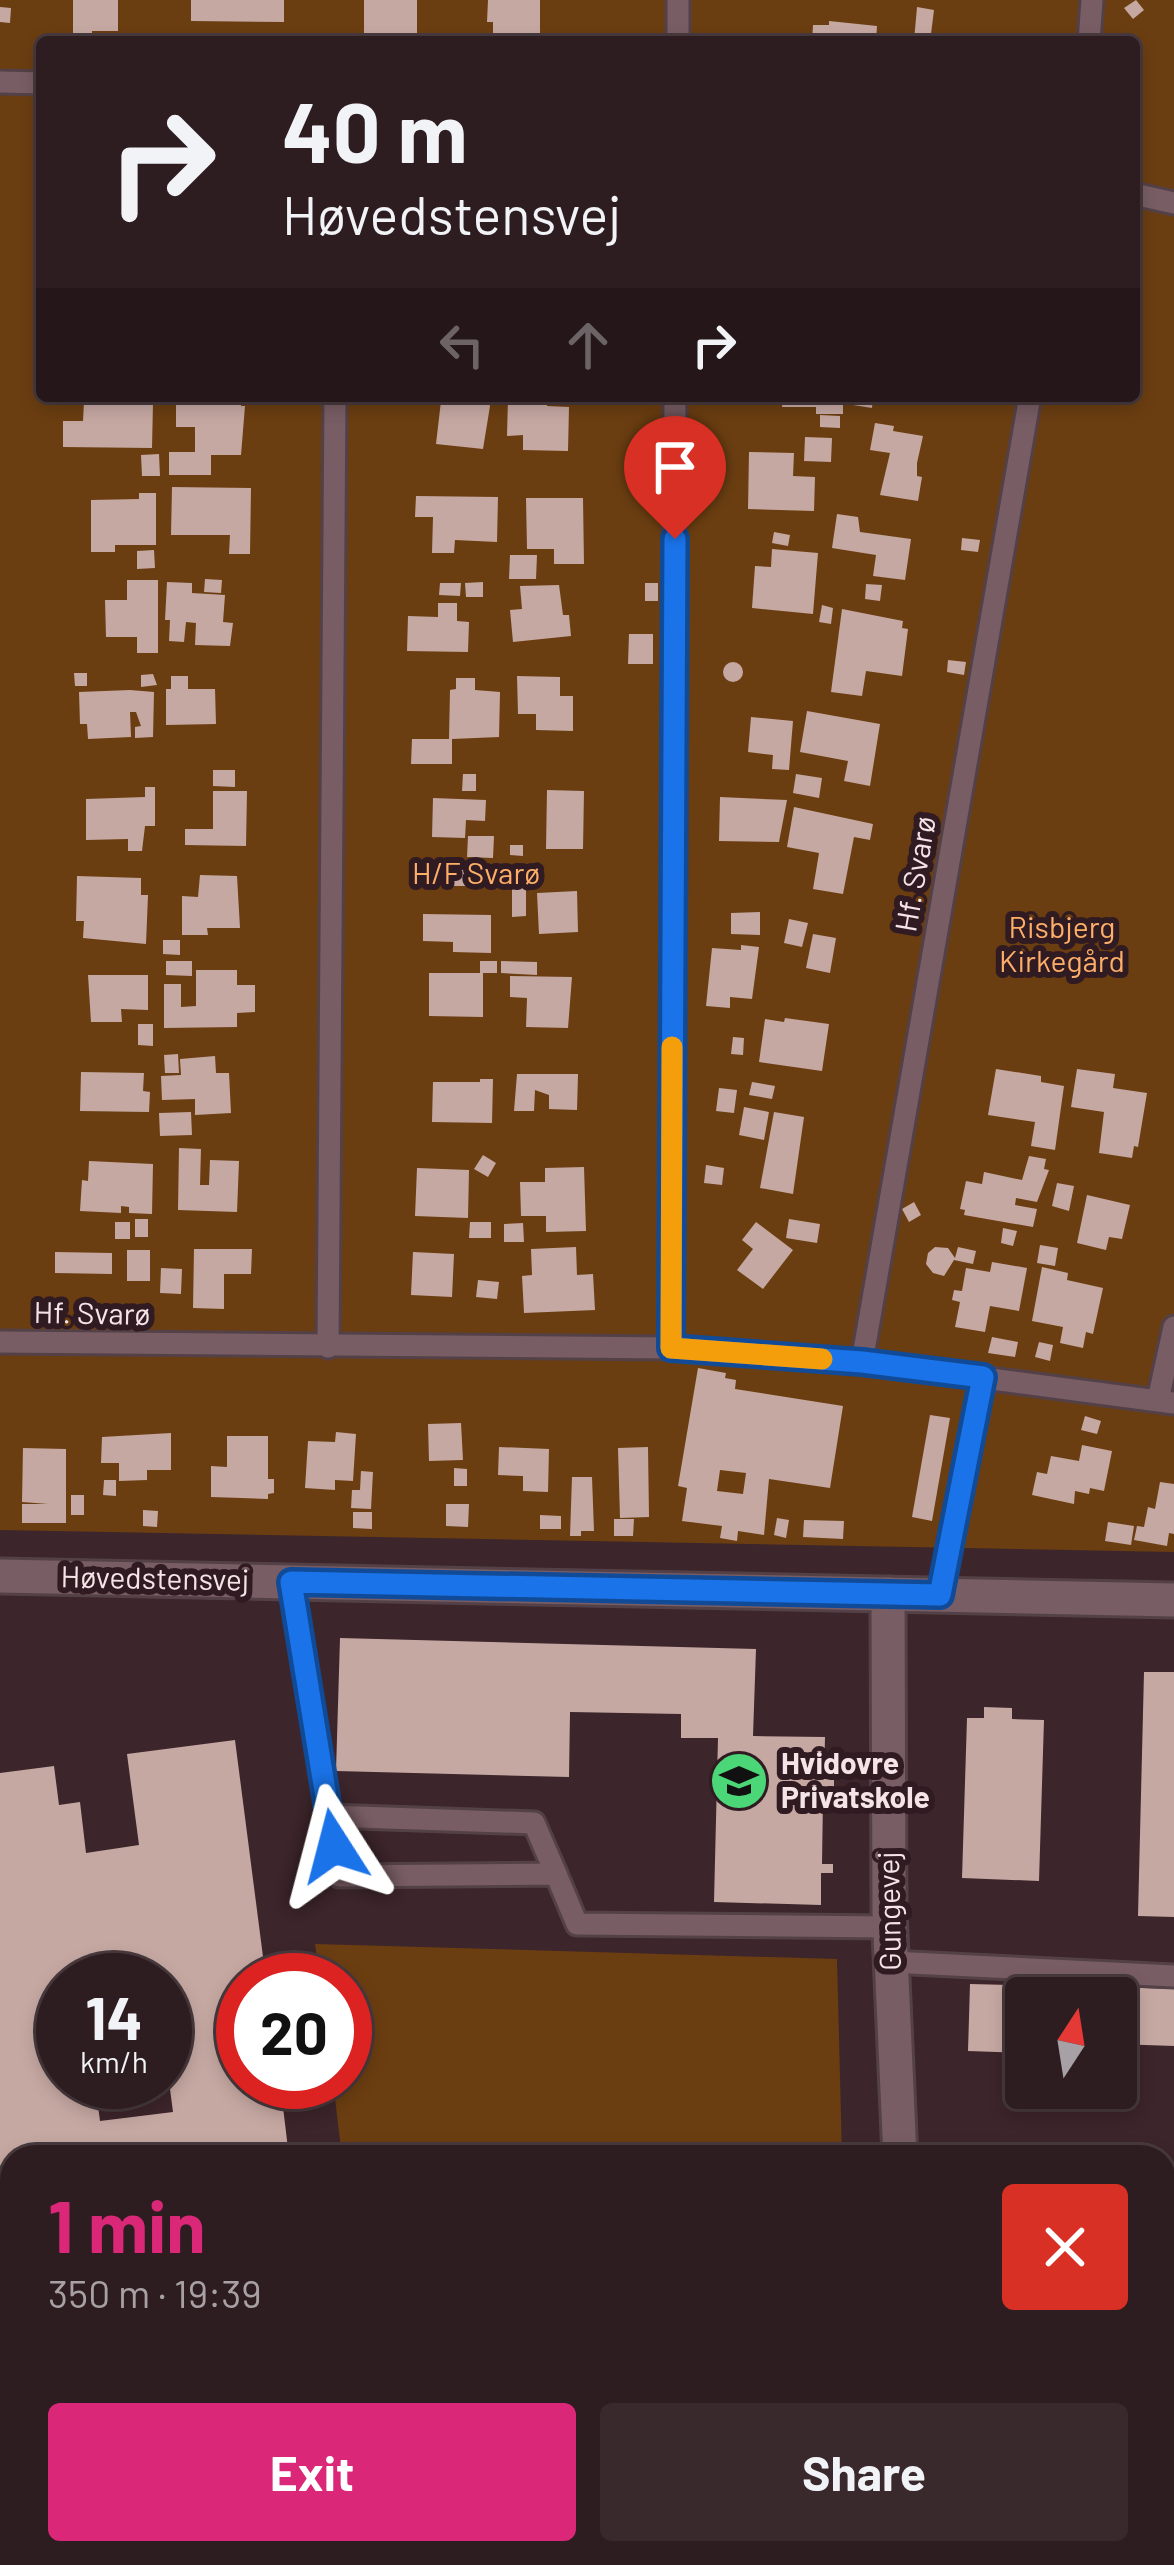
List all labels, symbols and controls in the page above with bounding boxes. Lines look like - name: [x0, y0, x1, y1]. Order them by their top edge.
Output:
- text: 40 m: [282, 79, 468, 180]
- icon: right: [84, 84, 240, 240]
- text: Høvedstensvej: [282, 181, 621, 246]
- icon: left: [429, 312, 495, 378]
- icon: ahead: [555, 312, 621, 378]
- icon: right: [681, 312, 747, 378]
- pin: [624, 416, 726, 539]
- icon: arrive: [642, 434, 708, 500]
- street label: Hf. Svarø: [886, 813, 942, 934]
- park label: H/F Svarø: [412, 854, 540, 890]
- park label: Risbjerg Kirkegård: [999, 908, 1125, 978]
- street label: Hf. Svarø: [33, 1293, 151, 1331]
- street label: Høvedstensvej: [60, 1557, 250, 1597]
- place label: Hvidovre Privatskole: [781, 1744, 930, 1814]
- school or university icon: Hvidovre Privatskole: [708, 1750, 770, 1812]
- position arrow: [271, 1783, 397, 1909]
- street label: Gungevej: [869, 1851, 907, 1971]
- speed limit sign: 20: [216, 1953, 372, 2109]
- north arrow: [1005, 1977, 1137, 2109]
- map controls: [1005, 1977, 1137, 2109]
- text: 14: [85, 1980, 143, 2052]
- text: km/h: [80, 2043, 148, 2079]
- text: 1 min: [48, 2181, 206, 2267]
- button: close: [1002, 2184, 1128, 2310]
- text: 350 m · 19:39: [48, 2269, 262, 2316]
- button: Exit: [48, 2403, 576, 2541]
- button: Share: [600, 2403, 1128, 2541]

